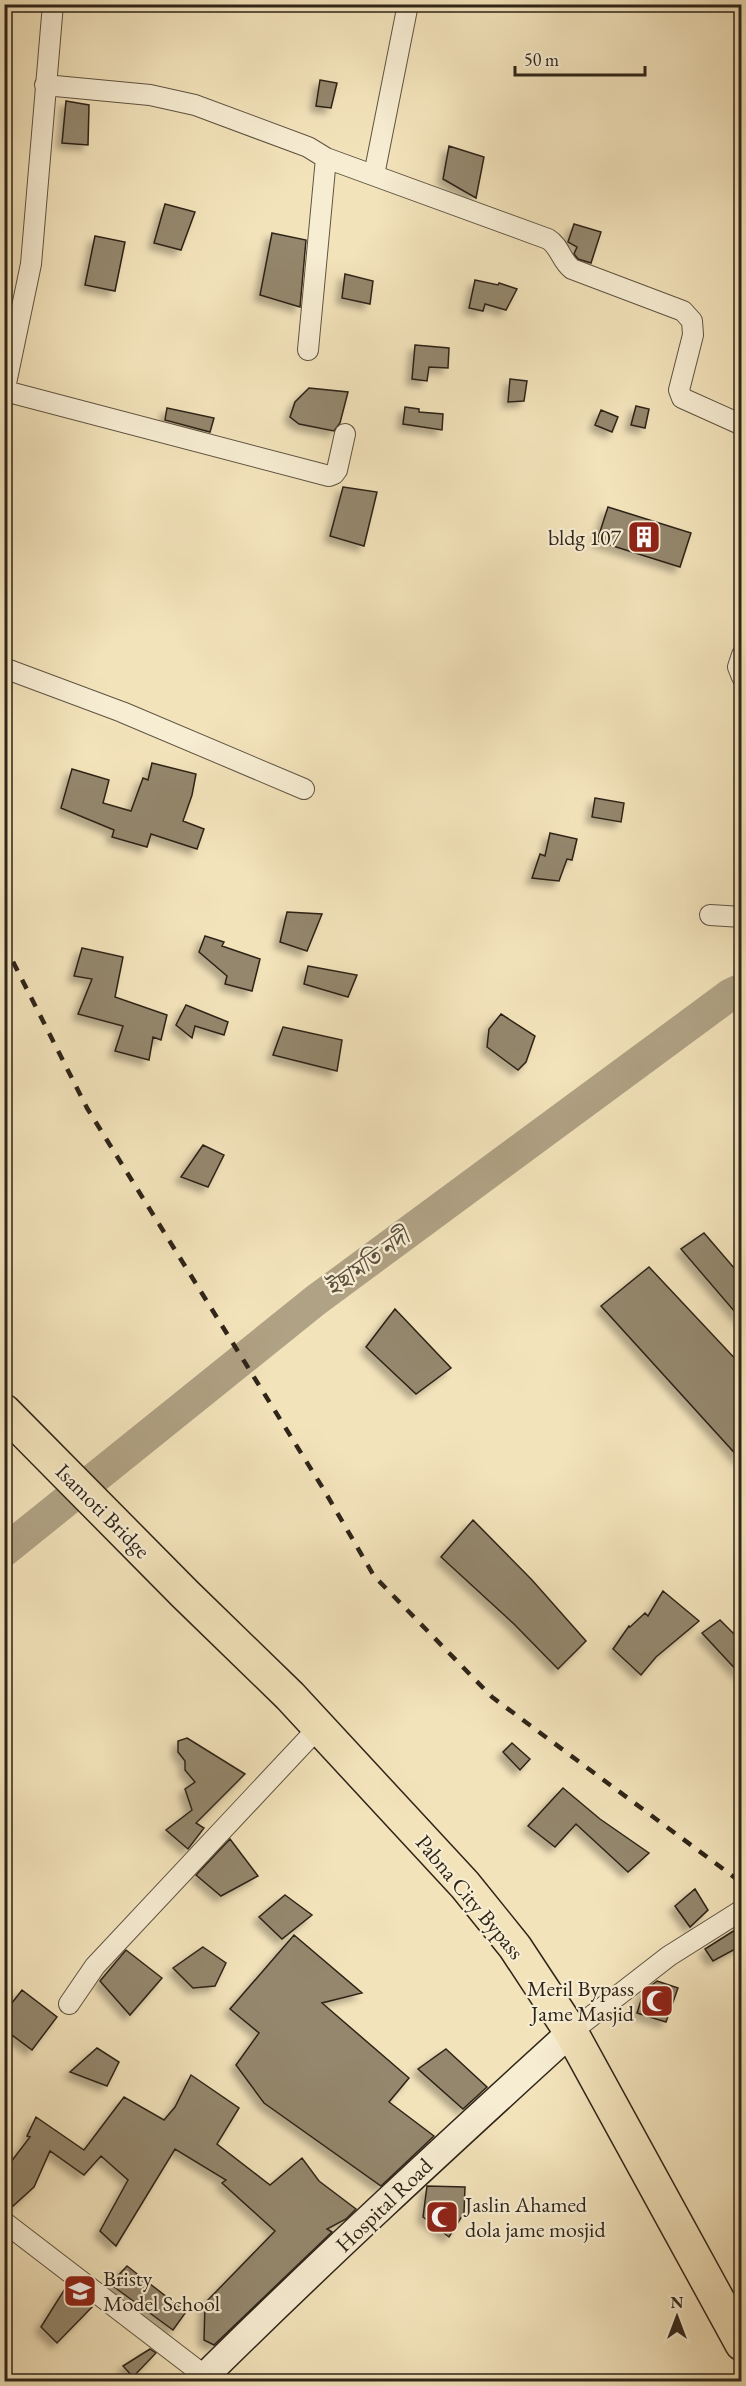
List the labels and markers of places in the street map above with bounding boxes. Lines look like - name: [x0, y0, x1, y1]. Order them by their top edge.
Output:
- building icon: bldg 107: [626, 519, 662, 555]
- place label: bldg 107: [548, 523, 621, 552]
- place label: Meril Bypass Jame Masjid: [527, 1974, 635, 2028]
- mosque icon: Meril Bypass Jame Masjid: [639, 1983, 675, 2019]
- place label: Jaslin Ahamed dola jame mosjid: [463, 2190, 606, 2244]
- mosque icon: Jaslin Ahamed dola jame mosjid: [424, 2199, 460, 2235]
- place label: Bristy Model School: [103, 2264, 220, 2318]
- school or university icon: Bristy Model School: [62, 2273, 98, 2309]

